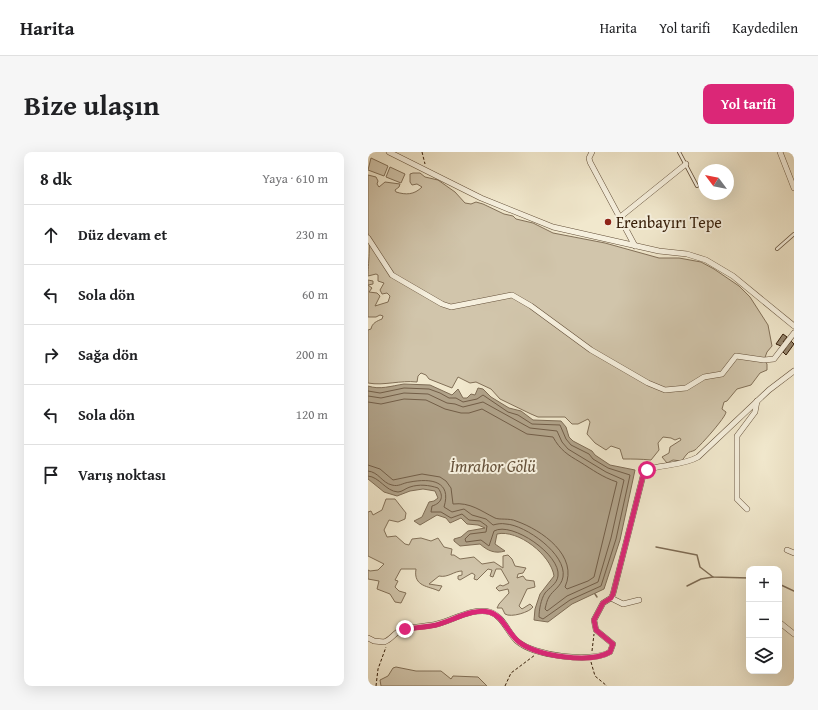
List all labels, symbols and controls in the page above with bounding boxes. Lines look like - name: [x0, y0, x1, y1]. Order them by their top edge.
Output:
- text: Harita: [20, 14, 74, 42]
- text: Harita: [600, 18, 637, 38]
- text: Yol tarifi: [659, 18, 710, 38]
- text: Kaydedilen: [732, 18, 798, 38]
- text: Bize ulaşın: [24, 84, 160, 125]
- button: Yol tarifi: [703, 84, 794, 124]
- north arrow: [698, 164, 734, 200]
- text: 8 dk: [40, 166, 72, 191]
- text: Yaya · 610 m: [262, 169, 328, 188]
- place label: Erenbayırı Tepe: [616, 210, 722, 234]
- marker: Erenbayırı Tepe: [603, 217, 613, 227]
- icon: ahead: [40, 224, 62, 246]
- text: Düz devam et: [78, 224, 167, 245]
- text: 230 m: [296, 225, 328, 244]
- icon: left: [40, 284, 62, 306]
- text: Sola dön: [78, 284, 135, 305]
- text: 60 m: [302, 285, 328, 304]
- icon: right: [40, 344, 62, 366]
- text: Sağa dön: [78, 344, 138, 365]
- text: 200 m: [296, 345, 328, 364]
- icon: left: [40, 404, 62, 426]
- text: Sola dön: [78, 404, 135, 425]
- text: 120 m: [296, 405, 328, 424]
- water label: İmrahor Gölü: [450, 453, 536, 478]
- route start: [638, 461, 656, 479]
- icon: arrive: [40, 464, 62, 486]
- text: Varış noktası: [78, 464, 166, 485]
- map controls: [746, 566, 782, 674]
- button: +: [746, 566, 782, 602]
- button: −: [746, 602, 782, 638]
- route end: [396, 620, 414, 638]
- button: layers: [746, 638, 782, 674]

